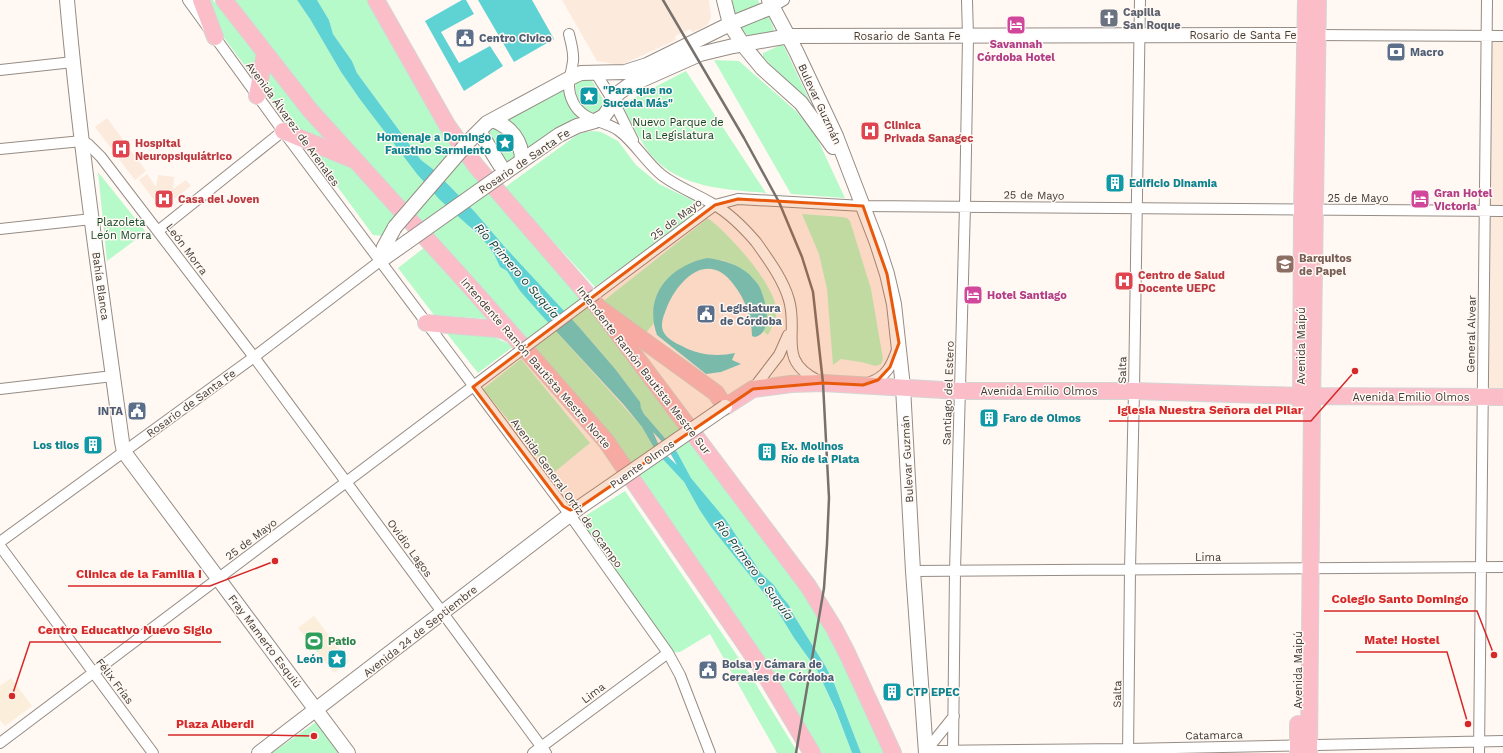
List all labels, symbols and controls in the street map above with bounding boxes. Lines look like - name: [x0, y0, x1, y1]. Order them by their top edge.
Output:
- place label: Capilla San Roque: [1123, 6, 1181, 32]
- church icon: Capilla San Roque: [1098, 7, 1120, 29]
- hotel icon: Savannah Córdoba Hotel: [1005, 14, 1027, 36]
- public building icon: Centro Civico: [454, 27, 476, 49]
- street label: Rosario de Santa Fe: [1189, 29, 1297, 42]
- street label: Rosario de Santa Fe: [853, 30, 961, 43]
- place label: Centro Civico: [479, 32, 552, 45]
- place label: Savannah Córdoba Hotel: [977, 38, 1055, 64]
- bank icon: Macro: [1385, 41, 1407, 63]
- place label: Macro: [1410, 46, 1444, 59]
- street label: Avenida Álvarez de Arenales: [243, 59, 343, 189]
- street label: Bulevar Guzmán: [795, 62, 844, 147]
- place label: "Para que no Suceda Más": [603, 84, 673, 110]
- place icon: "Para que no Suceda Más": [578, 85, 600, 107]
- park label: Nuevo Parque de la Legislatura: [632, 116, 724, 142]
- place label: Clinica Privada Sanagec: [884, 119, 973, 145]
- hospital icon: Clinica Privada Sanagec: [859, 120, 881, 142]
- street label: Rosario de Santa Fe: [476, 126, 572, 197]
- place label: Homenaje a Domingo Faustino Sarmiento: [377, 131, 491, 157]
- place icon: Homenaje a Domingo Faustino Sarmiento: [494, 132, 516, 154]
- place label: Hospital Neuropsiquiátrico: [135, 137, 233, 163]
- hospital icon: Hospital Neuropsiquiátrico: [110, 138, 132, 160]
- building icon: Edificio Dinamia: [1104, 172, 1126, 194]
- place label: Edificio Dinamia: [1129, 177, 1218, 190]
- place label: Gran Hotel Victoria: [1434, 187, 1493, 213]
- hospital icon: Casa del Joven: [153, 188, 175, 210]
- street label: 25 de Mayo: [1003, 188, 1065, 203]
- hotel icon: Gran Hotel Victoria: [1409, 188, 1431, 210]
- street label: 25 de Mayo: [1327, 192, 1389, 205]
- place label: Casa del Joven: [178, 193, 260, 206]
- street label: 25 de Mayo: [648, 196, 705, 243]
- park label: Plazoleta León Morra: [91, 216, 151, 242]
- street label: León Morra: [163, 221, 210, 278]
- water label: Río Primero o Suquía: [472, 221, 563, 322]
- street label: Bahía Blanca: [89, 251, 112, 321]
- place label: Barquitos de Papel: [1299, 252, 1352, 278]
- school or university icon: Barquitos de Papel: [1274, 253, 1296, 275]
- place label: Centro de Salud Docente UEPC: [1138, 269, 1225, 295]
- hospital icon: Centro de Salud Docente UEPC: [1113, 270, 1135, 292]
- street label: Intendente Ramón Bautista Mestre Norte: [458, 275, 613, 451]
- street label: Intendente Ramón Bautista Mestre Sur: [574, 283, 714, 458]
- hotel icon: Hotel Santiago: [962, 284, 984, 306]
- place label: Hotel Santiago: [987, 289, 1067, 302]
- street label: General Alvear: [1464, 295, 1479, 373]
- place label: Legislatura de Córdoba: [720, 302, 782, 328]
- public building icon: Legislatura de Córdoba: [695, 303, 717, 325]
- street label: Avenida Maipú: [1295, 307, 1308, 385]
- street label: Santiago del Estero: [940, 341, 957, 445]
- street label: Salta: [1116, 356, 1129, 384]
- street label: Rosario de Santa Fe: [144, 367, 238, 440]
- street label: Avenida Emilio Olmos: [981, 385, 1098, 398]
- street label: Avenida Emilio Olmos: [1353, 391, 1470, 404]
- callout: Iglesia Nuestra Señora del Pilar: [1109, 397, 1311, 421]
- public building icon: INTA: [126, 400, 148, 422]
- text: Iglesia Nuestra Señora del Pilar: [1117, 403, 1304, 417]
- place label: INTA: [98, 405, 124, 418]
- building icon: Faro de Olmos: [978, 407, 1000, 429]
- place label: Faro de Olmos: [1003, 412, 1081, 425]
- street label: Bulevar Guzmán: [899, 415, 916, 503]
- street label: Avenida General Ortiz de Ocampo: [508, 416, 625, 570]
- building icon: Los tilos: [82, 434, 104, 456]
- street label: Puente Olmos: [608, 437, 677, 491]
- place label: Los tilos: [33, 439, 79, 452]
- place label: Ex. Molinos Río de la Plata: [781, 440, 860, 466]
- building icon: Ex. Molinos Río de la Plata: [756, 441, 778, 463]
- street label: 25 de Mayo: [223, 516, 280, 563]
- street label: Ovidio Lagos: [384, 517, 435, 580]
- water label: Río Primero o Suquía: [712, 517, 797, 623]
- street label: Lima: [1195, 551, 1221, 564]
- callout: Clinica de la Familia I: [68, 562, 210, 586]
- text: Clinica de la Familia I: [76, 567, 202, 581]
- street label: Avenida 24 de Septiembre: [361, 583, 480, 680]
- callout: Colegio Santo Domingo: [1324, 587, 1477, 611]
- street label: Fray Mamerto Esquiú: [225, 592, 304, 690]
- text: Colegio Santo Domingo: [1332, 592, 1468, 606]
- callout: Centro Educativo Nuevo Siglo: [30, 618, 221, 642]
- text: Centro Educativo Nuevo Siglo: [38, 623, 212, 637]
- callout: Mate! Hostel: [1356, 628, 1447, 652]
- sports icon: Patio: [303, 630, 325, 652]
- street label: Avenida Maipú: [1292, 631, 1305, 709]
- text: Mate! Hostel: [1364, 633, 1440, 647]
- place label: Patio: [328, 635, 357, 648]
- place icon: León: [326, 648, 348, 670]
- place label: León: [297, 653, 323, 666]
- street label: Félix Frías: [93, 656, 136, 707]
- place label: Bolsa y Cámara de Cereales de Córdoba: [722, 658, 835, 684]
- public building icon: Bolsa y Cámara de Cereales de Córdoba: [697, 659, 719, 681]
- street label: Lima: [579, 680, 608, 706]
- street label: Salta: [1111, 680, 1124, 708]
- building icon: CTP EPEC: [881, 681, 903, 703]
- place label: CTP EPEC: [906, 686, 960, 699]
- callout: Plaza Alberdi: [168, 711, 262, 735]
- text: Plaza Alberdi: [176, 717, 254, 731]
- street label: Catamarca: [1185, 728, 1243, 743]

